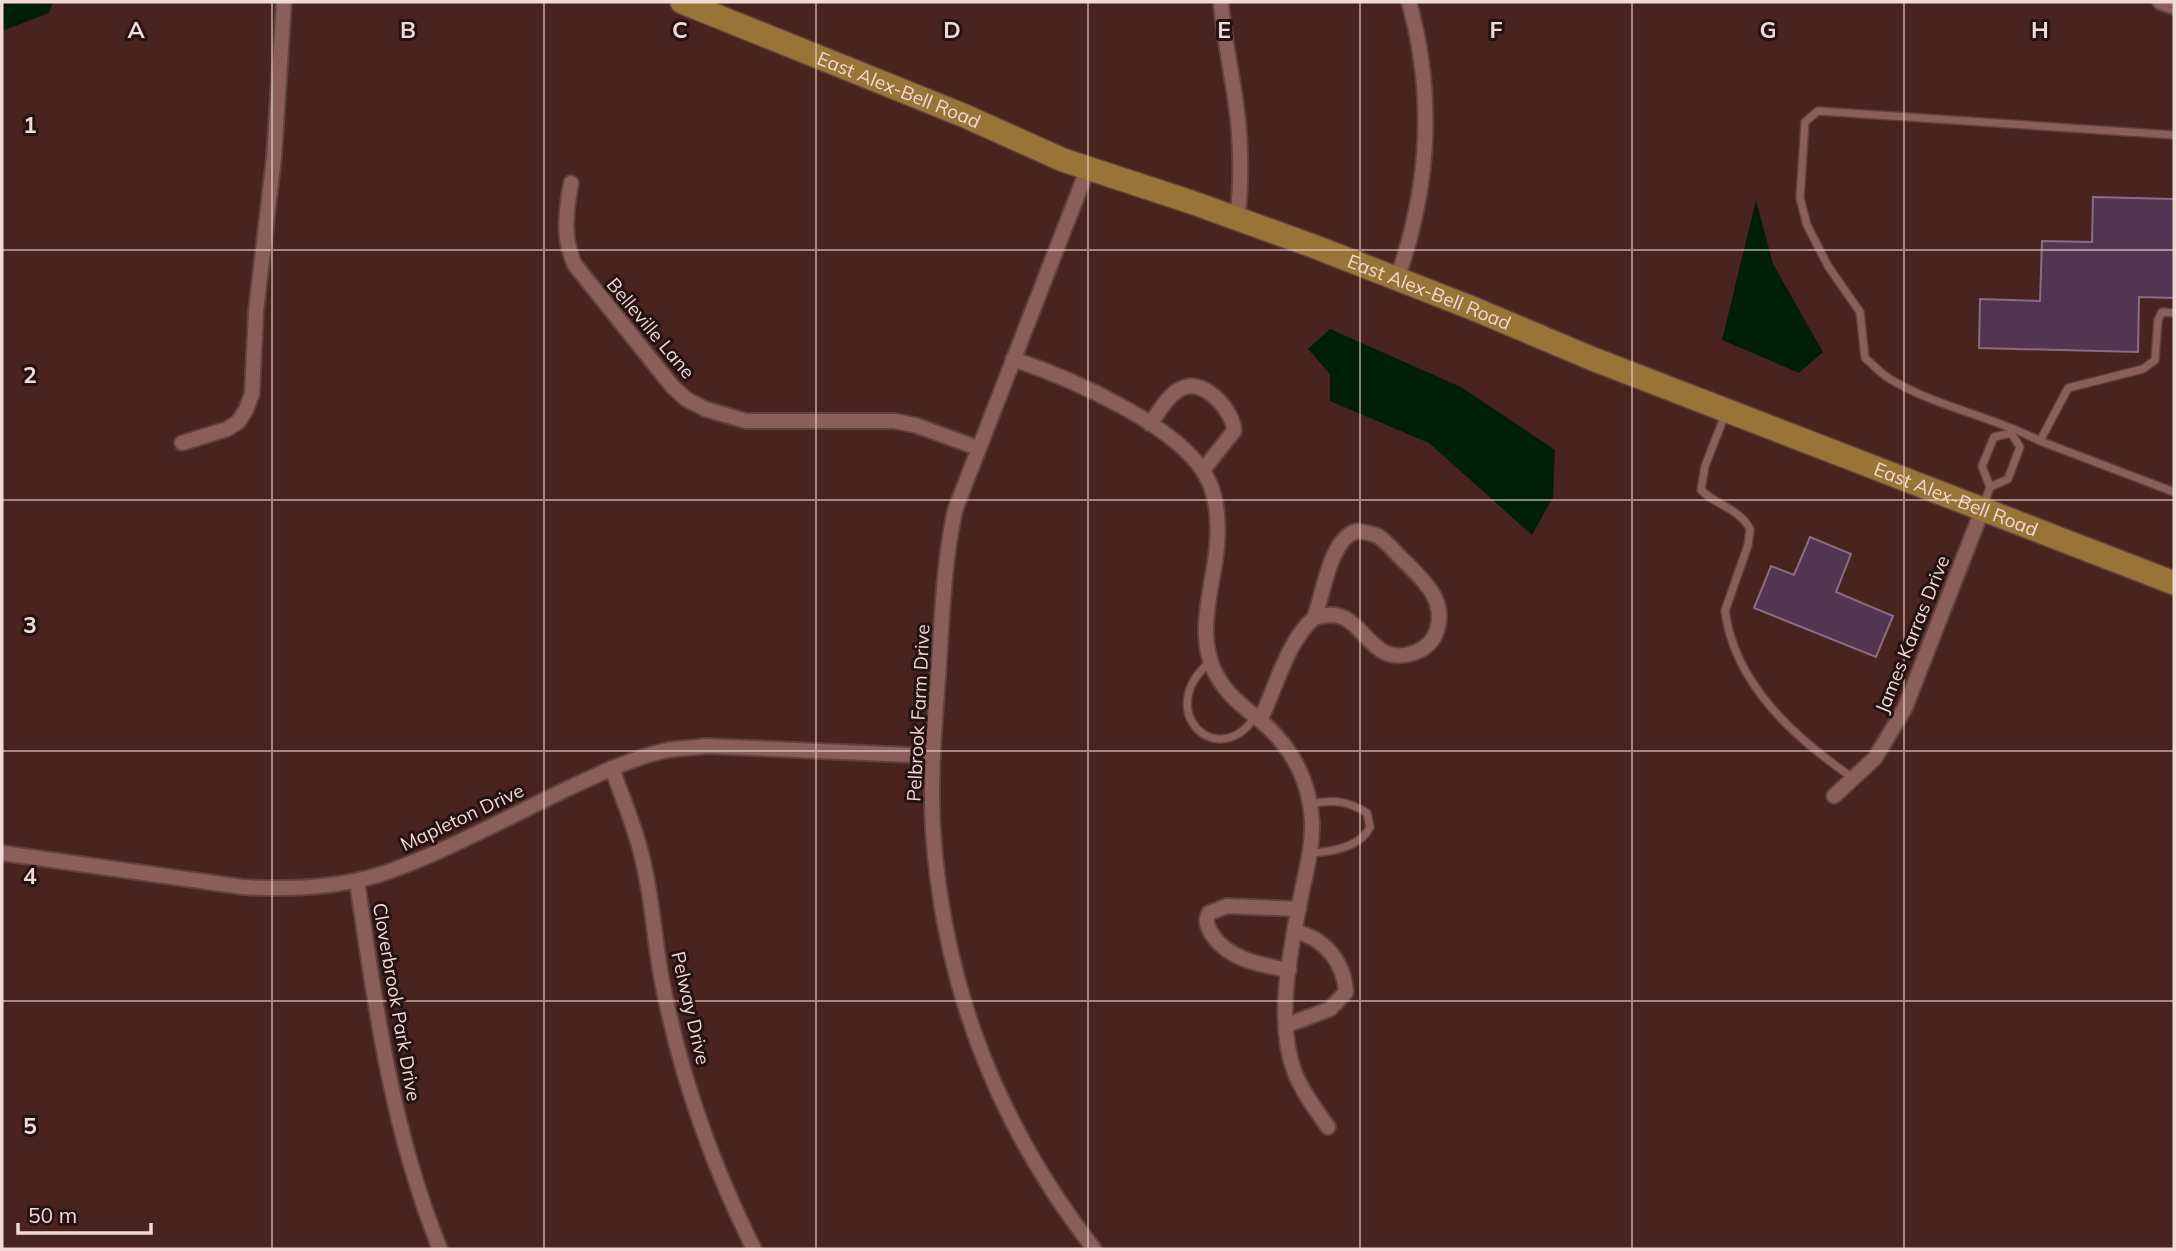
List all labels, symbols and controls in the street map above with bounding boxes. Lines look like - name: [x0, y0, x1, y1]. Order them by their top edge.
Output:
- text: A: [127, 15, 145, 44]
- text: B: [400, 15, 416, 44]
- text: C: [672, 15, 688, 44]
- text: D: [943, 15, 961, 44]
- text: E: [1217, 15, 1231, 44]
- text: F: [1489, 15, 1503, 44]
- text: G: [1759, 15, 1777, 44]
- text: H: [2031, 15, 2049, 44]
- street label: East Alex-Bell Road: [814, 46, 984, 133]
- text: 1: [23, 110, 37, 139]
- street label: East Alex-Bell Road: [1344, 249, 1515, 335]
- street label: Belleville Lane: [602, 273, 700, 383]
- text: 2: [23, 360, 37, 389]
- street label: East Alex-Bell Road: [1871, 457, 2041, 541]
- street label: James Karras Drive: [1869, 552, 1955, 716]
- text: 3: [23, 610, 37, 639]
- street label: Pelbrook Farm Drive: [901, 624, 935, 802]
- street label: Mapleton Drive: [396, 778, 528, 856]
- text: 4: [23, 861, 37, 890]
- street label: Cloverbrook Park Drive: [368, 901, 426, 1103]
- street label: Pelway Drive: [666, 949, 716, 1067]
- text: 5: [23, 1111, 37, 1140]
- scale bar: [18, 1192, 150, 1236]
- text: 50 m: [28, 1202, 77, 1228]

